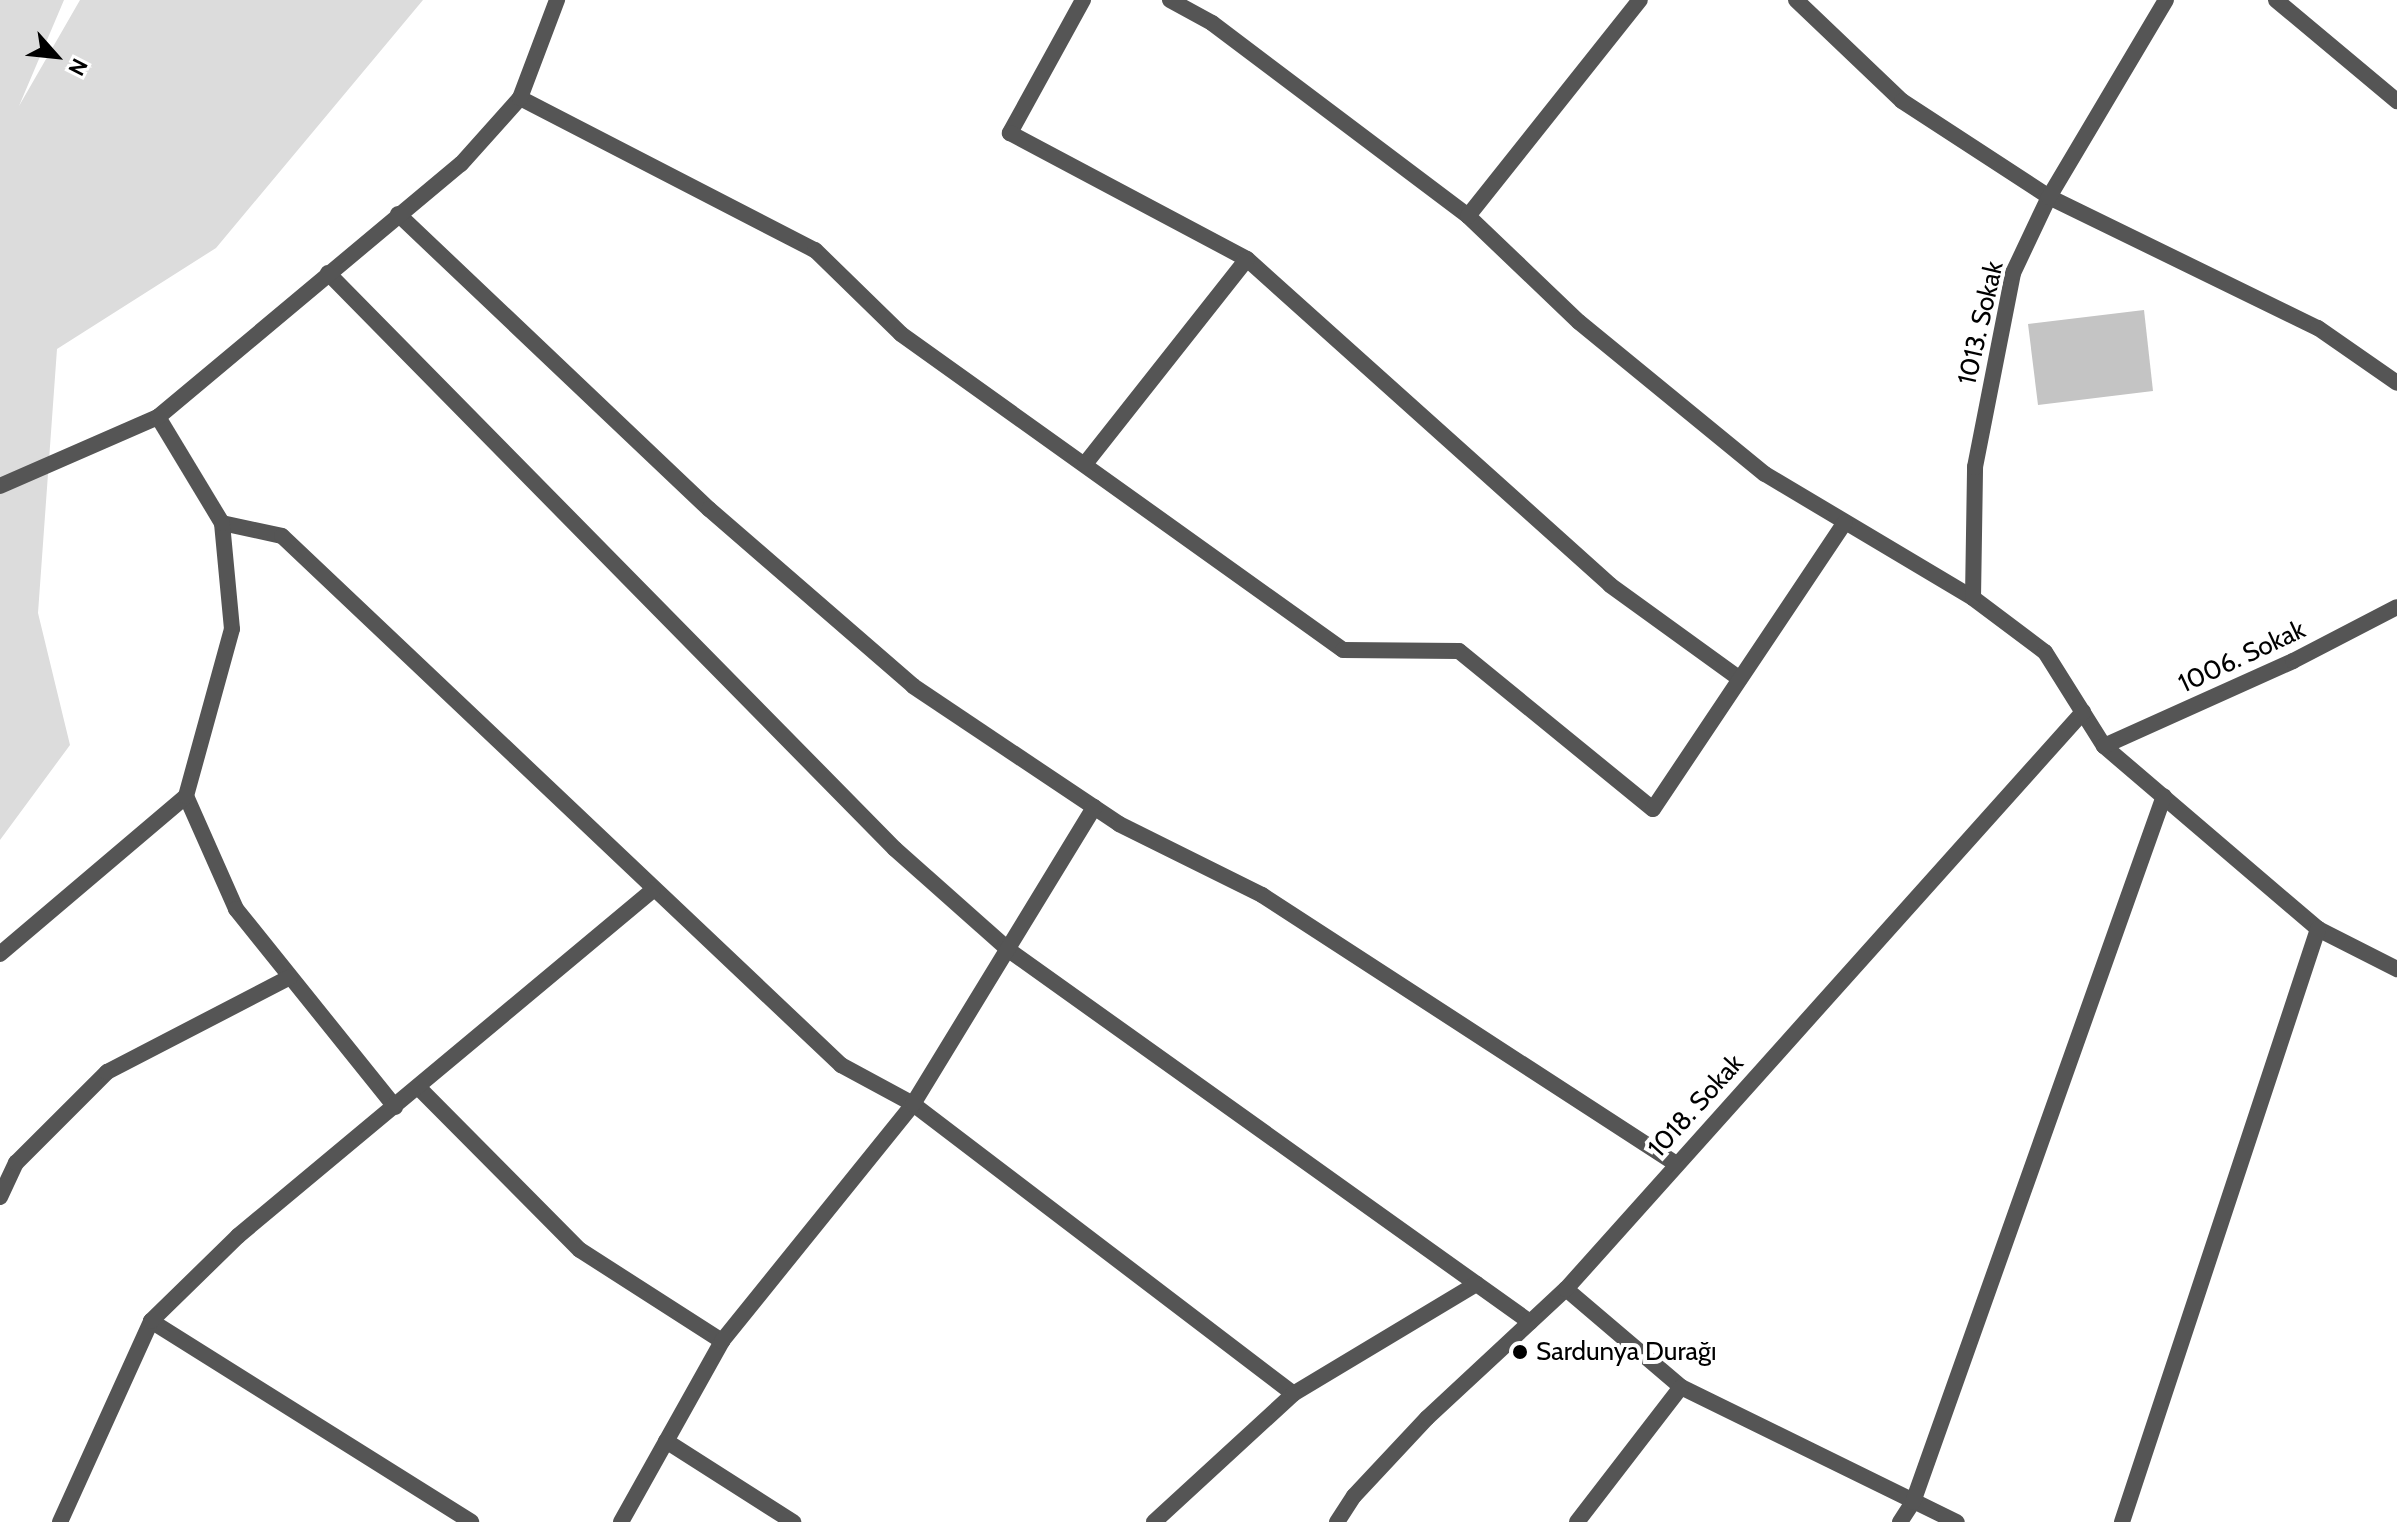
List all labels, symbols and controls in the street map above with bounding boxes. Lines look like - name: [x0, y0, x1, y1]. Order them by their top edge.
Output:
- north arrow: [16, 16, 96, 96]
- text: N: [62, 54, 93, 80]
- street label: 1013. Sokak: [1952, 258, 2010, 388]
- street label: 1006. Sokak: [2174, 614, 2310, 700]
- street label: 1018. Sokak: [1642, 1048, 1750, 1164]
- place label: Sardunya Durağı: [1536, 1336, 1716, 1368]
- marker: Sardunya Durağı: [1511, 1343, 1529, 1361]

